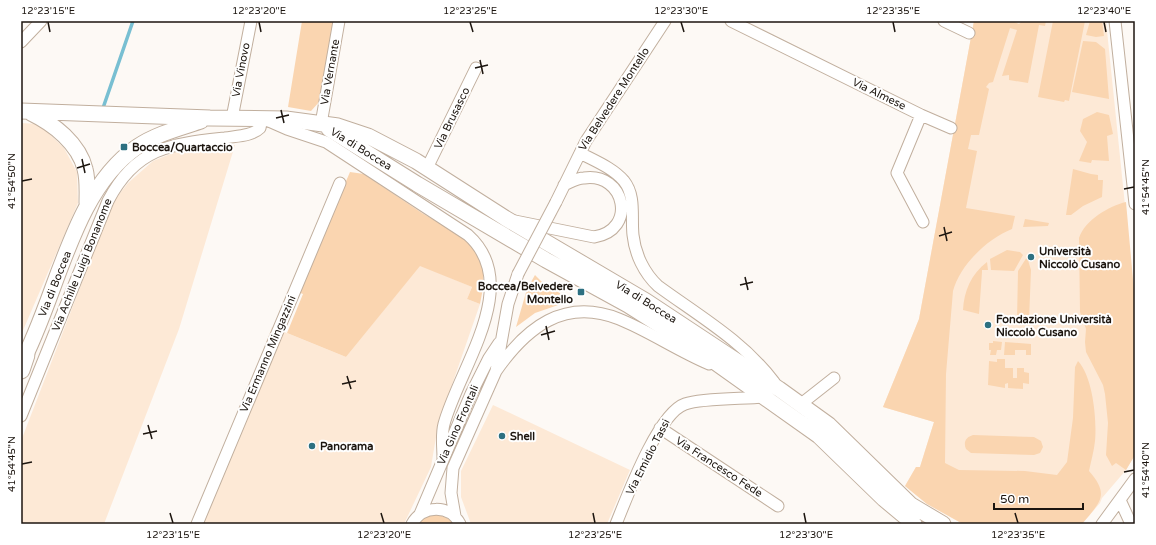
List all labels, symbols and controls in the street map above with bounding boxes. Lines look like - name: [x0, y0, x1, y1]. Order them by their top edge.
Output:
- text: 12°23'15"E: [21, 5, 75, 17]
- text: 12°23'20"E: [232, 5, 286, 17]
- text: 12°23'25"E: [443, 5, 497, 17]
- text: 12°23'30"E: [654, 5, 708, 17]
- text: 12°23'35"E: [866, 5, 920, 17]
- text: 12°23'40"E: [1077, 5, 1131, 17]
- street label: Via Vernante: [318, 38, 342, 106]
- street label: Via Vinovo: [229, 41, 253, 98]
- street label: Via Belvedere Montello: [576, 45, 652, 153]
- street label: Via Almese: [850, 75, 908, 113]
- street label: Via Brusasco: [431, 85, 473, 151]
- street label: Via di Boccea: [328, 125, 394, 173]
- place label: Boccea/Quartaccio: [132, 141, 233, 154]
- marker: Boccea/Quartaccio: [119, 142, 129, 152]
- text: 41°54'50"N: [6, 153, 18, 209]
- text: 41°54'45"N: [1140, 159, 1152, 215]
- street label: Via Achille Luigi Bonanome: [49, 197, 115, 333]
- place label: Università Niccolò Cusano: [1039, 245, 1120, 271]
- street label: Via di Boccea: [36, 249, 74, 319]
- marker: Università Niccolò Cusano: [1026, 252, 1036, 262]
- street label: Via di Boccea: [613, 278, 679, 326]
- place label: Boccea/Belvedere Montello: [478, 280, 574, 306]
- marker: Boccea/Belvedere Montello: [576, 287, 586, 297]
- street label: Via Ermanno Mingazzini: [237, 294, 299, 414]
- place label: Fondazione Università Niccolò Cusano: [996, 313, 1112, 339]
- marker: Fondazione Università Niccolò Cusano: [983, 320, 993, 330]
- street label: Via Gino Frontali: [435, 383, 481, 467]
- street label: Via Emidio Tassi: [623, 417, 673, 497]
- place label: Shell: [510, 430, 535, 443]
- marker: Shell: [497, 431, 507, 441]
- street label: Via Francesco Fede: [673, 434, 765, 500]
- text: 41°54'45"N: [6, 436, 18, 492]
- place label: Panorama: [320, 440, 373, 453]
- marker: Panorama: [307, 441, 317, 451]
- text: 41°54'40"N: [1140, 442, 1152, 498]
- scale bar: [994, 485, 1083, 511]
- text: 50 m: [1000, 492, 1029, 506]
- text: 12°23'15"E: [146, 529, 200, 541]
- text: 12°23'20"E: [357, 529, 411, 541]
- text: 12°23'25"E: [568, 529, 622, 541]
- text: 12°23'30"E: [779, 529, 833, 541]
- text: 12°23'35"E: [991, 529, 1045, 541]

